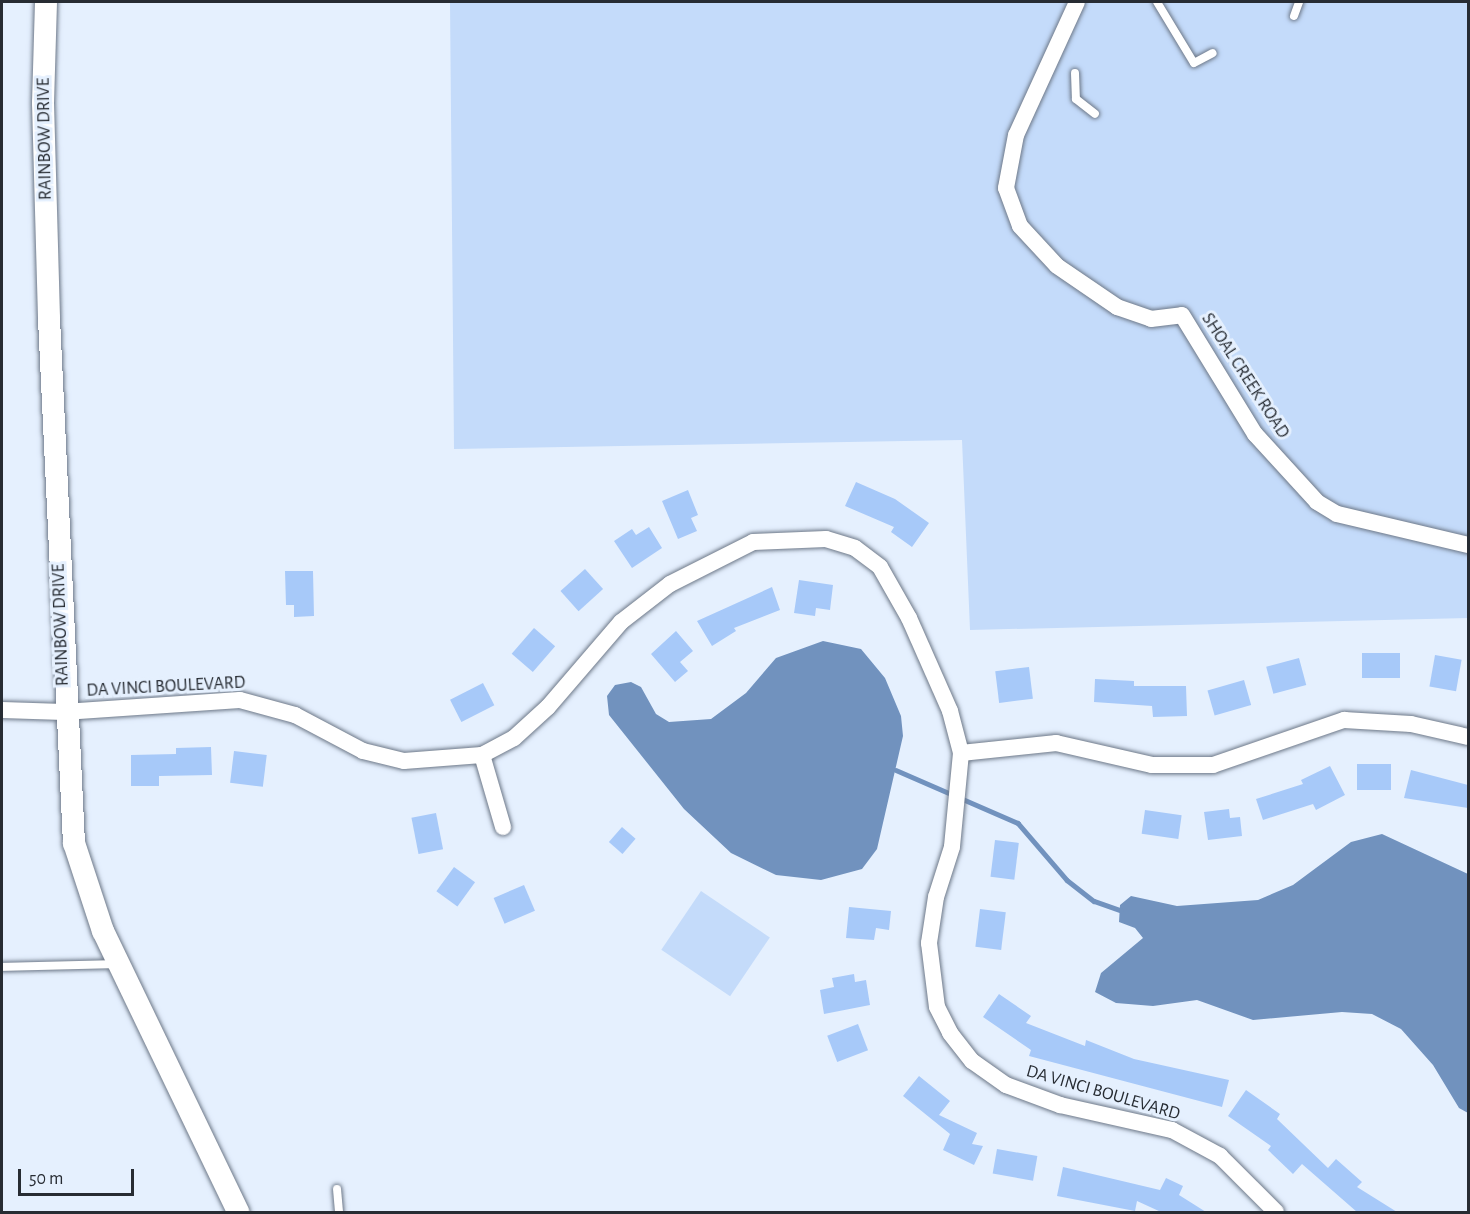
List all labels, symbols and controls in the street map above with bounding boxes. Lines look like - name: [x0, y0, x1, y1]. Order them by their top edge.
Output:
- street label: RAINBOW DRIVE: [33, 78, 57, 200]
- street label: SHOAL CREEK ROAD: [1196, 309, 1294, 443]
- street label: RAINBOW DRIVE: [48, 563, 74, 687]
- street label: DA VINCI BOULEVARD: [86, 672, 246, 702]
- street label: DA VINCI BOULEVARD: [1024, 1061, 1182, 1125]
- scale bar: [21, 1157, 136, 1195]
- text: 50 m: [29, 1170, 63, 1188]

